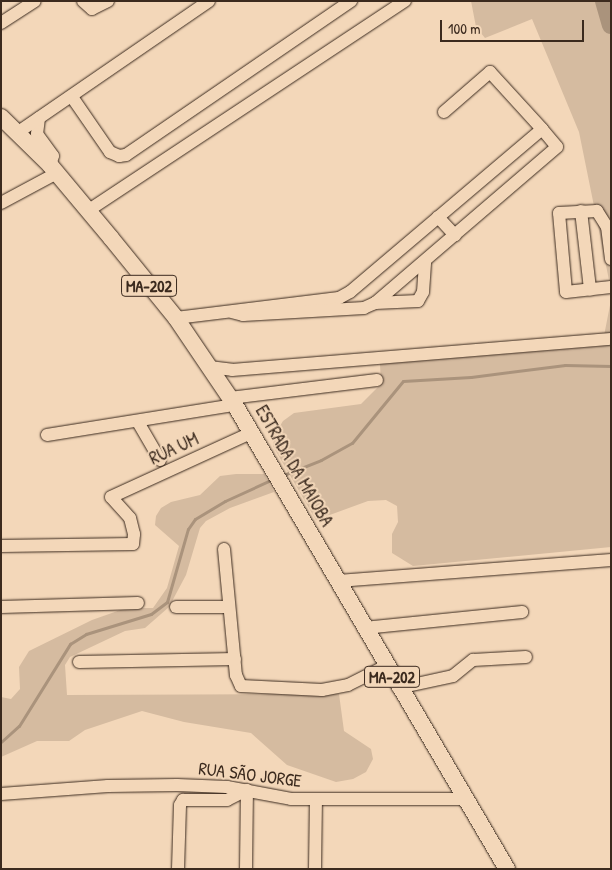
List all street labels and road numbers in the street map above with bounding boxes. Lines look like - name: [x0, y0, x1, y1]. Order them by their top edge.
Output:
- road number: MA-202: [120, 272, 178, 300]
- street label: ESTRADA DA MAIOBA: [251, 402, 337, 530]
- street label: RUA UM: [146, 428, 202, 470]
- road number: MA-202: [363, 664, 421, 690]
- street label: RUA SÃO JORGE: [197, 758, 303, 792]

